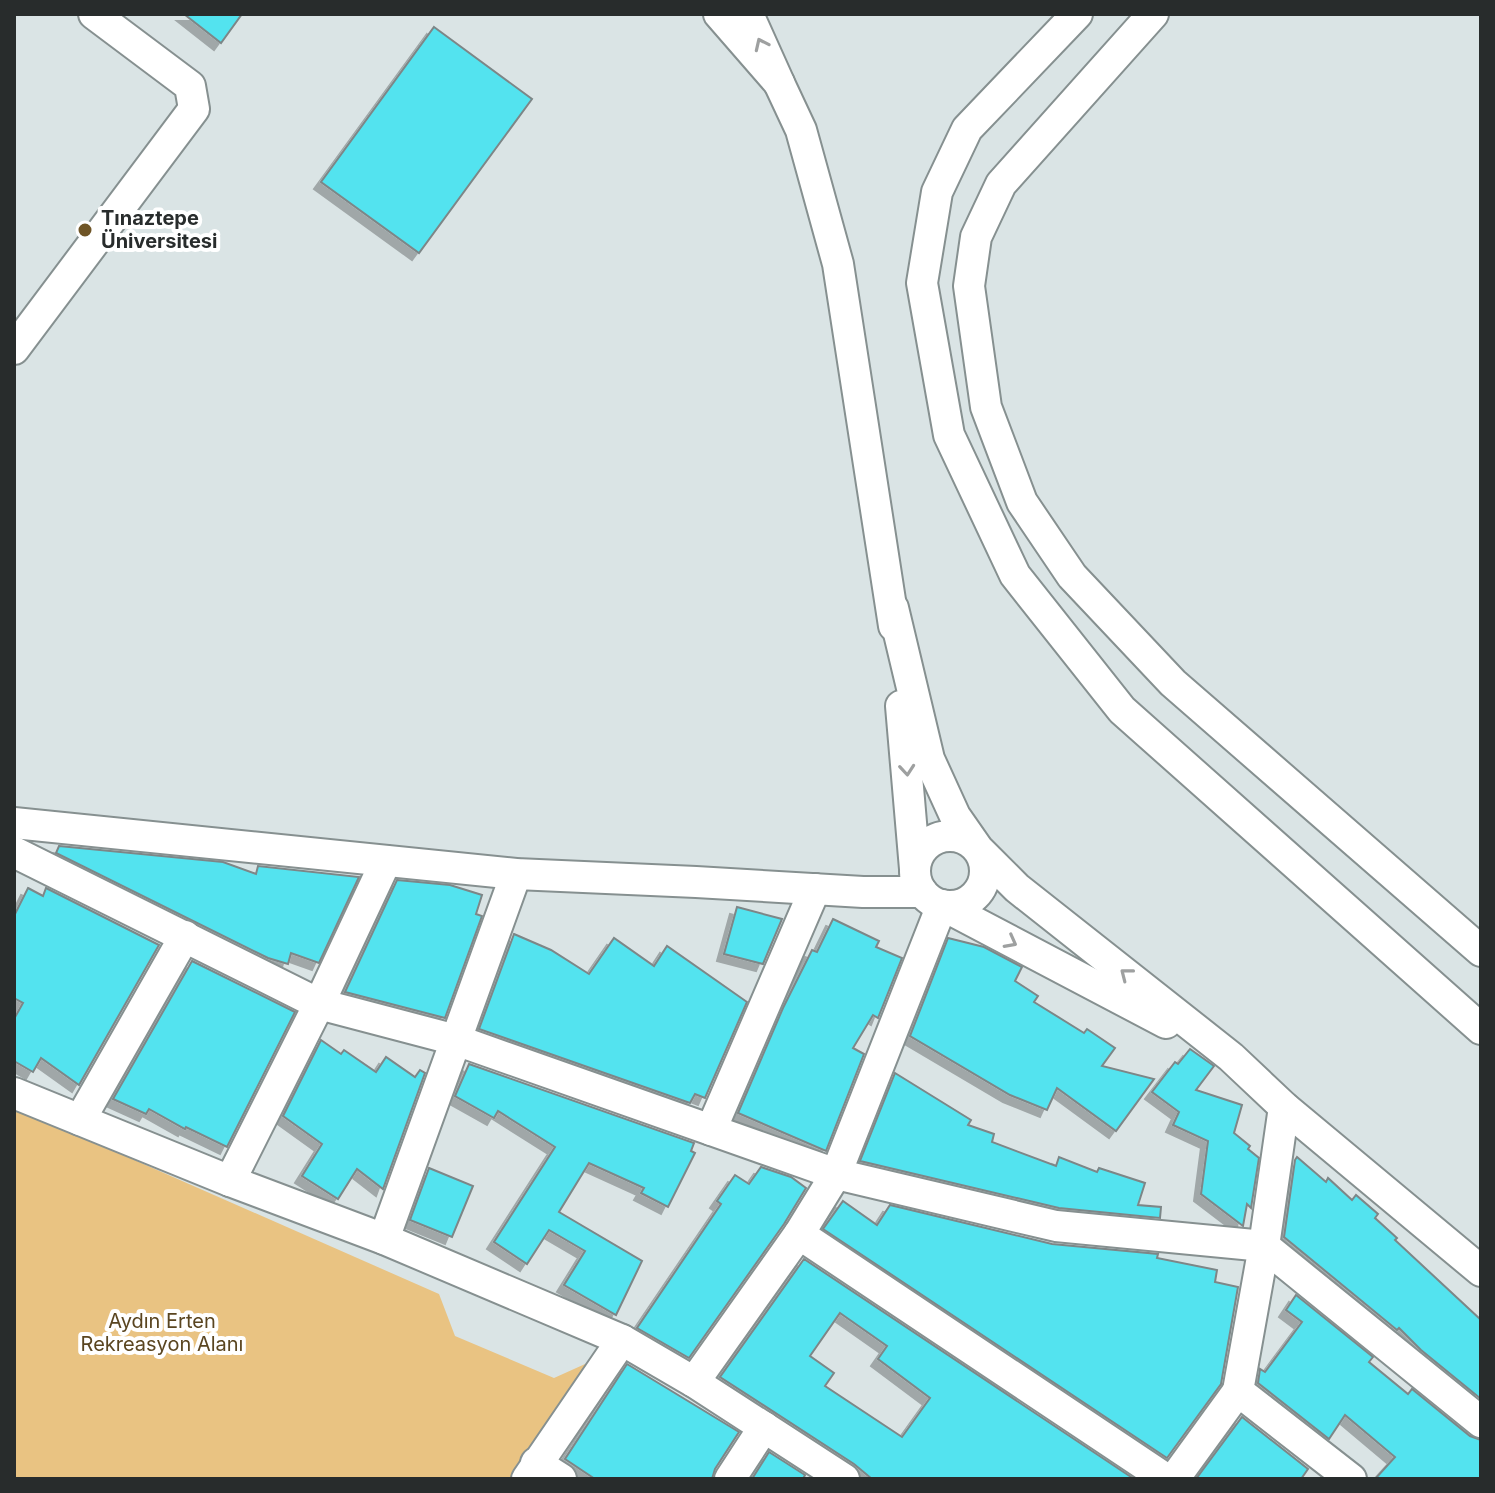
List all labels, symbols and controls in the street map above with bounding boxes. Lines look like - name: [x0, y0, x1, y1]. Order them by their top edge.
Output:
- one-way arrow: [755, 38, 771, 52]
- place label: Tınaztepe Üniversitesi: [101, 206, 217, 253]
- marker: Tınaztepe Üniversitesi: [76, 221, 94, 239]
- one-way arrow: [898, 763, 915, 776]
- one-way arrow: [1003, 932, 1018, 947]
- one-way arrow: [1121, 969, 1135, 984]
- park label: Aydın Erten Rekreasyon Alanı: [81, 1309, 243, 1356]

